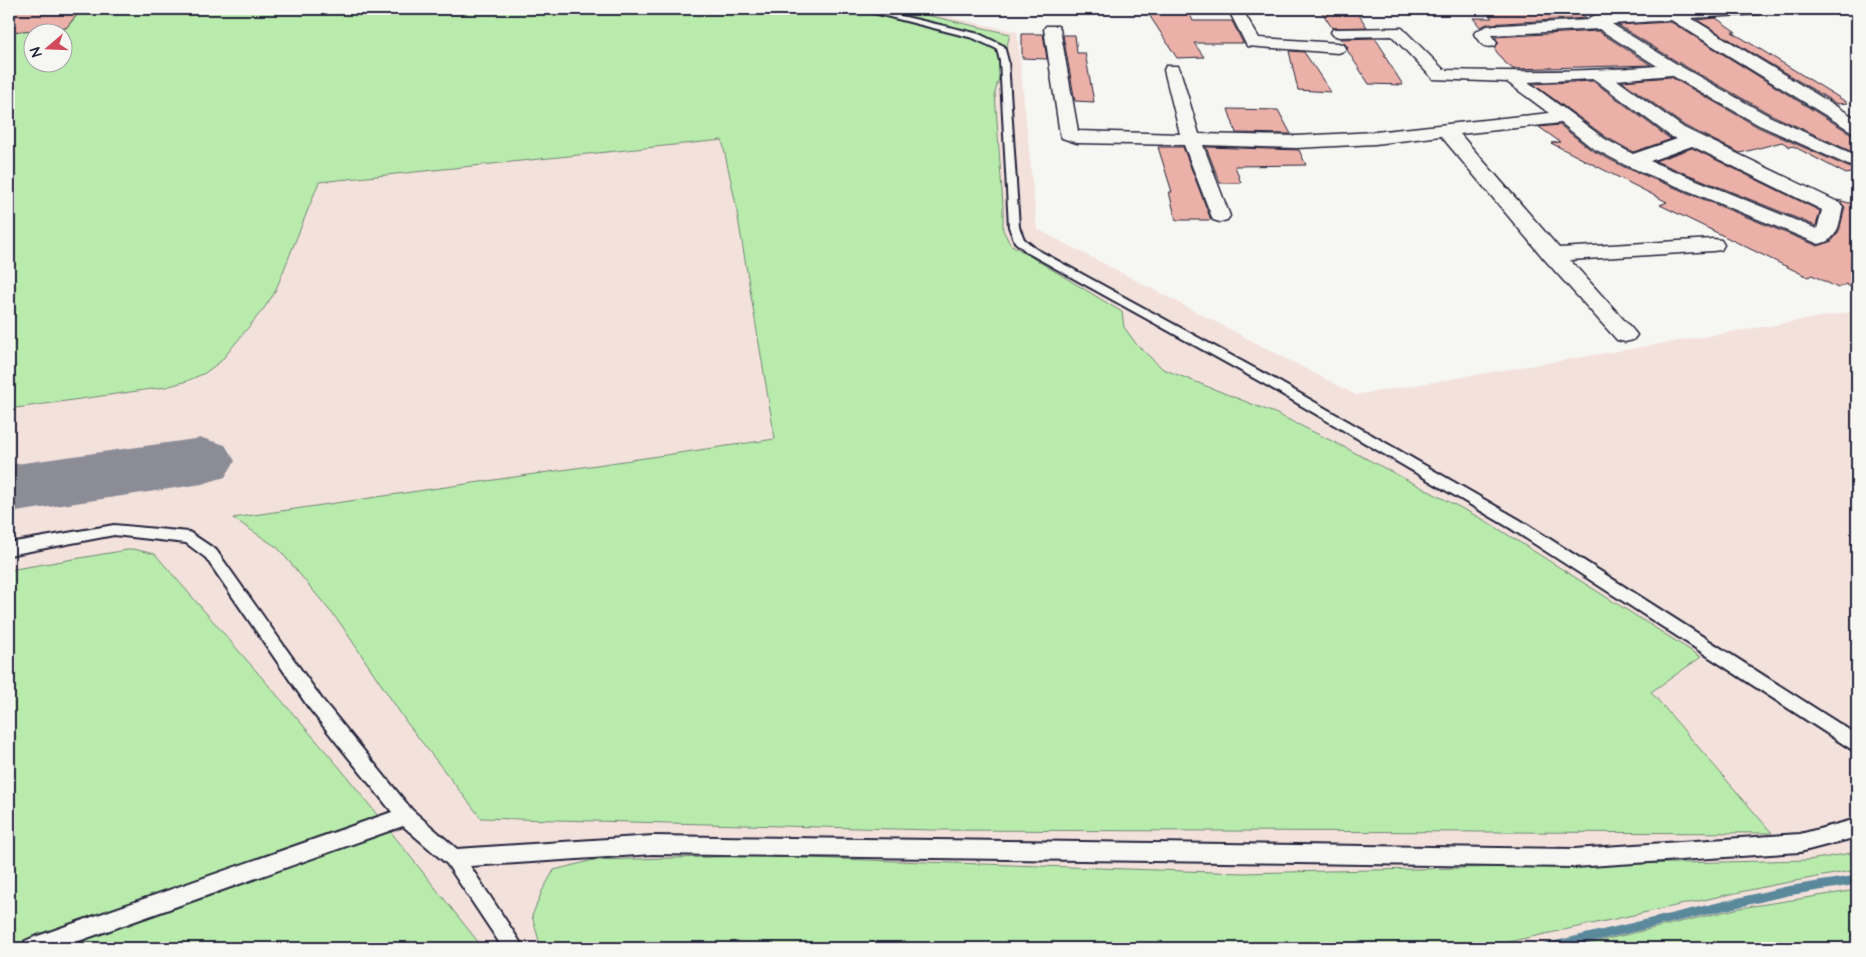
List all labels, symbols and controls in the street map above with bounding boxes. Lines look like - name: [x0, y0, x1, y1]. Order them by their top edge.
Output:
- north arrow: [22, 22, 72, 72]
- text: N: [26, 44, 48, 59]

